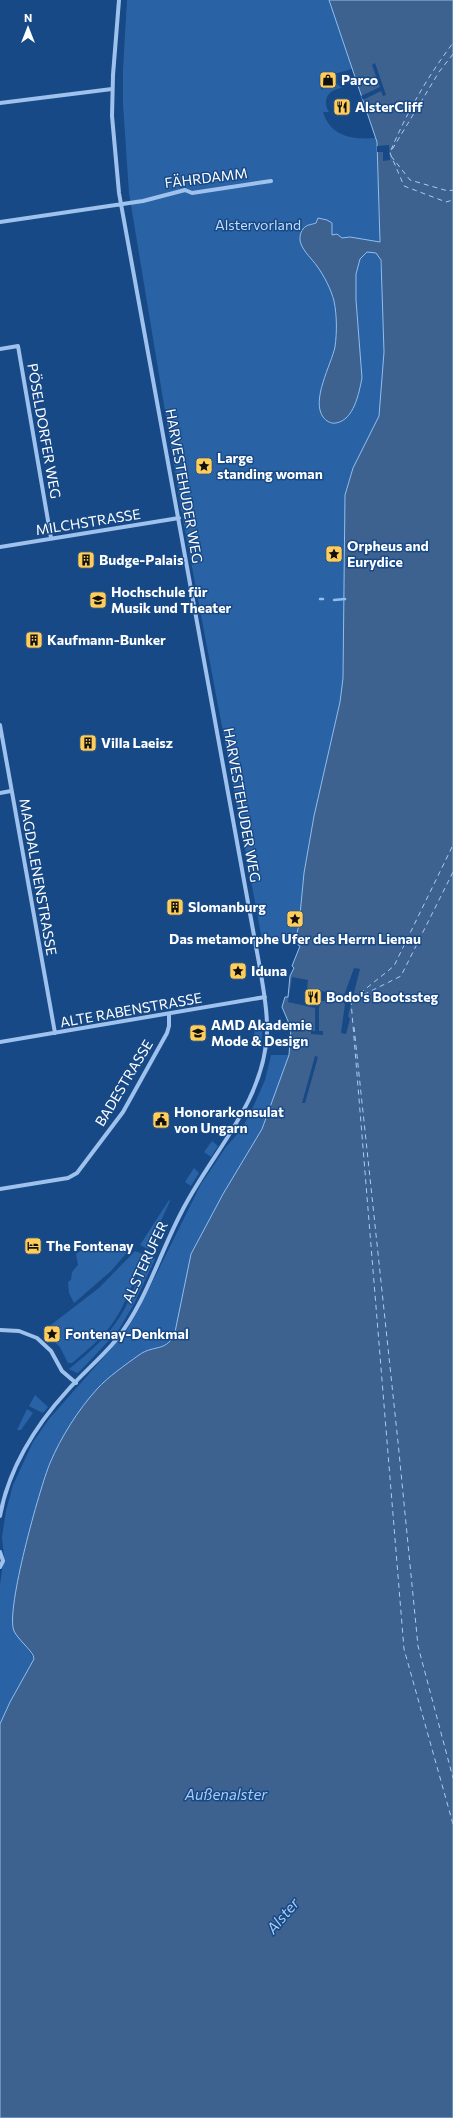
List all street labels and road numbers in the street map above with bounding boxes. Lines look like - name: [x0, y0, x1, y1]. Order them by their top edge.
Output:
- street label: FÄHRDAMM: [164, 164, 248, 191]
- street label: PÖSELDORFER WEG: [24, 362, 65, 500]
- street label: HARVESTEHUDER WEG: [163, 407, 206, 565]
- street label: MILCHSTRASSE: [34, 505, 142, 538]
- street label: HARVESTEHUDER WEG: [221, 726, 264, 884]
- street label: MAGDALENENSTRASSE: [16, 797, 61, 957]
- street label: ALTE RABENSTRASSE: [59, 989, 203, 1030]
- street label: BADESTRASSE: [91, 1036, 156, 1129]
- street label: ALSTERUFER: [118, 1218, 171, 1305]

